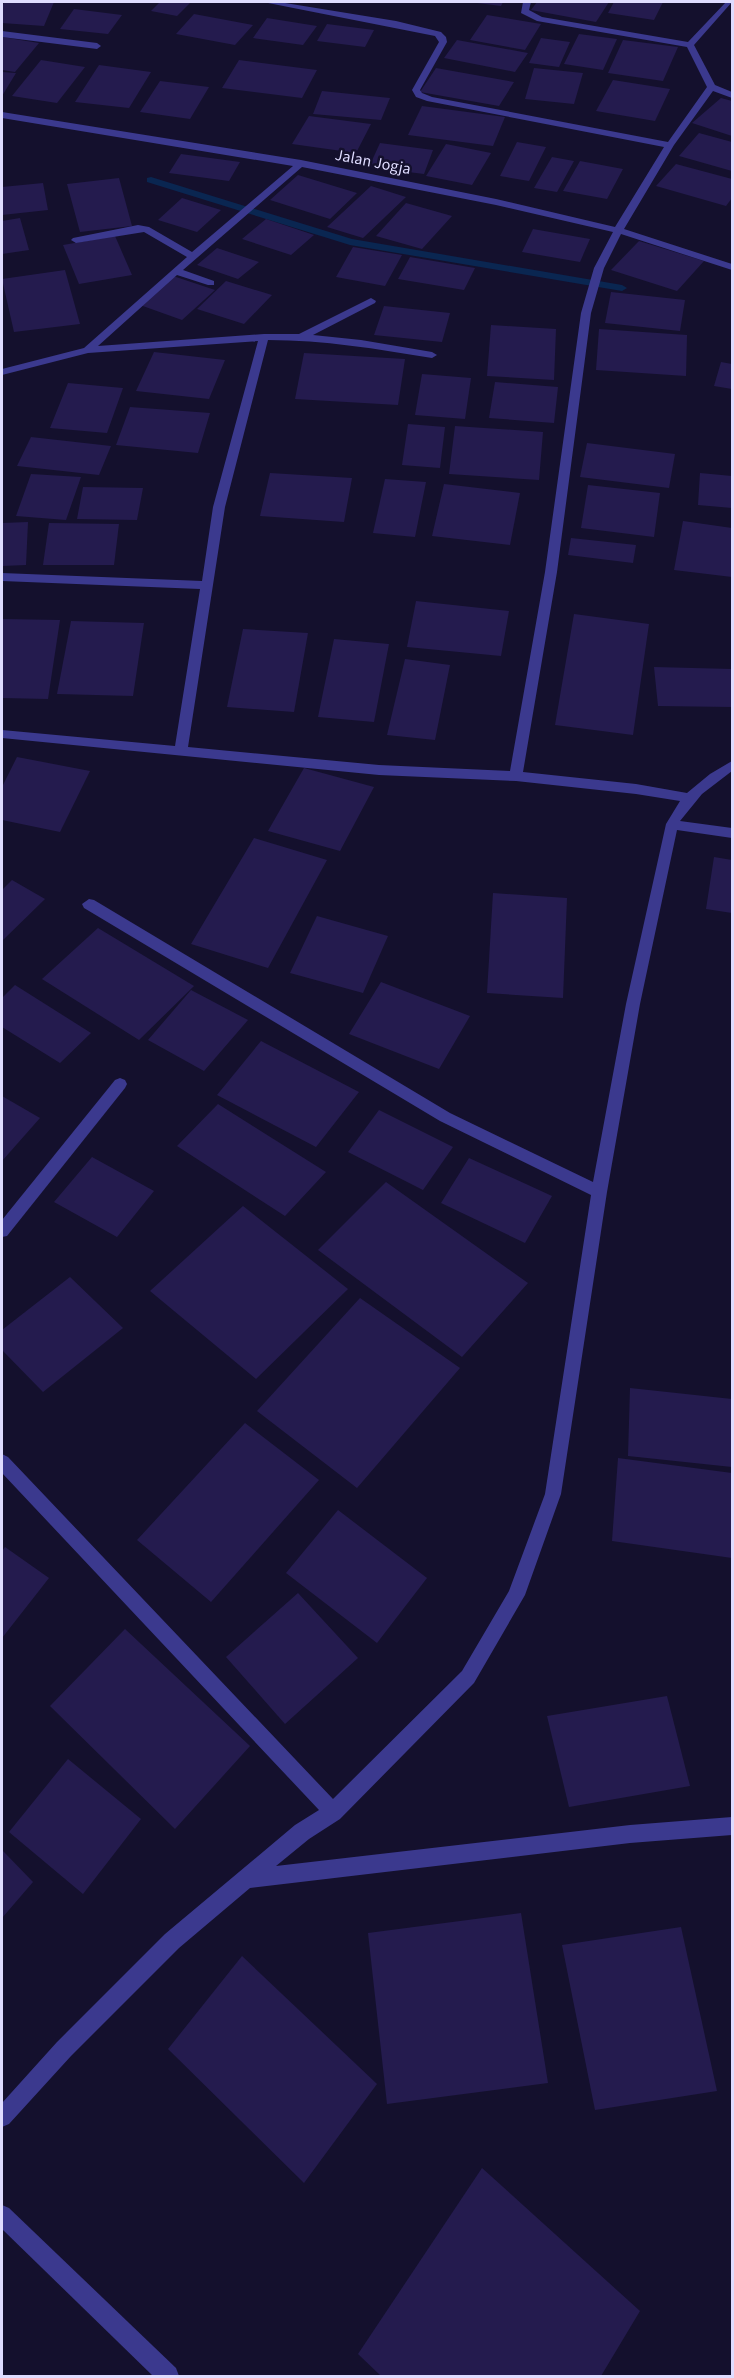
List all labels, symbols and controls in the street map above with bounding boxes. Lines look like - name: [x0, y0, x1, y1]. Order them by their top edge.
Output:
- street label: Jalan Jogja: [333, 144, 413, 180]

